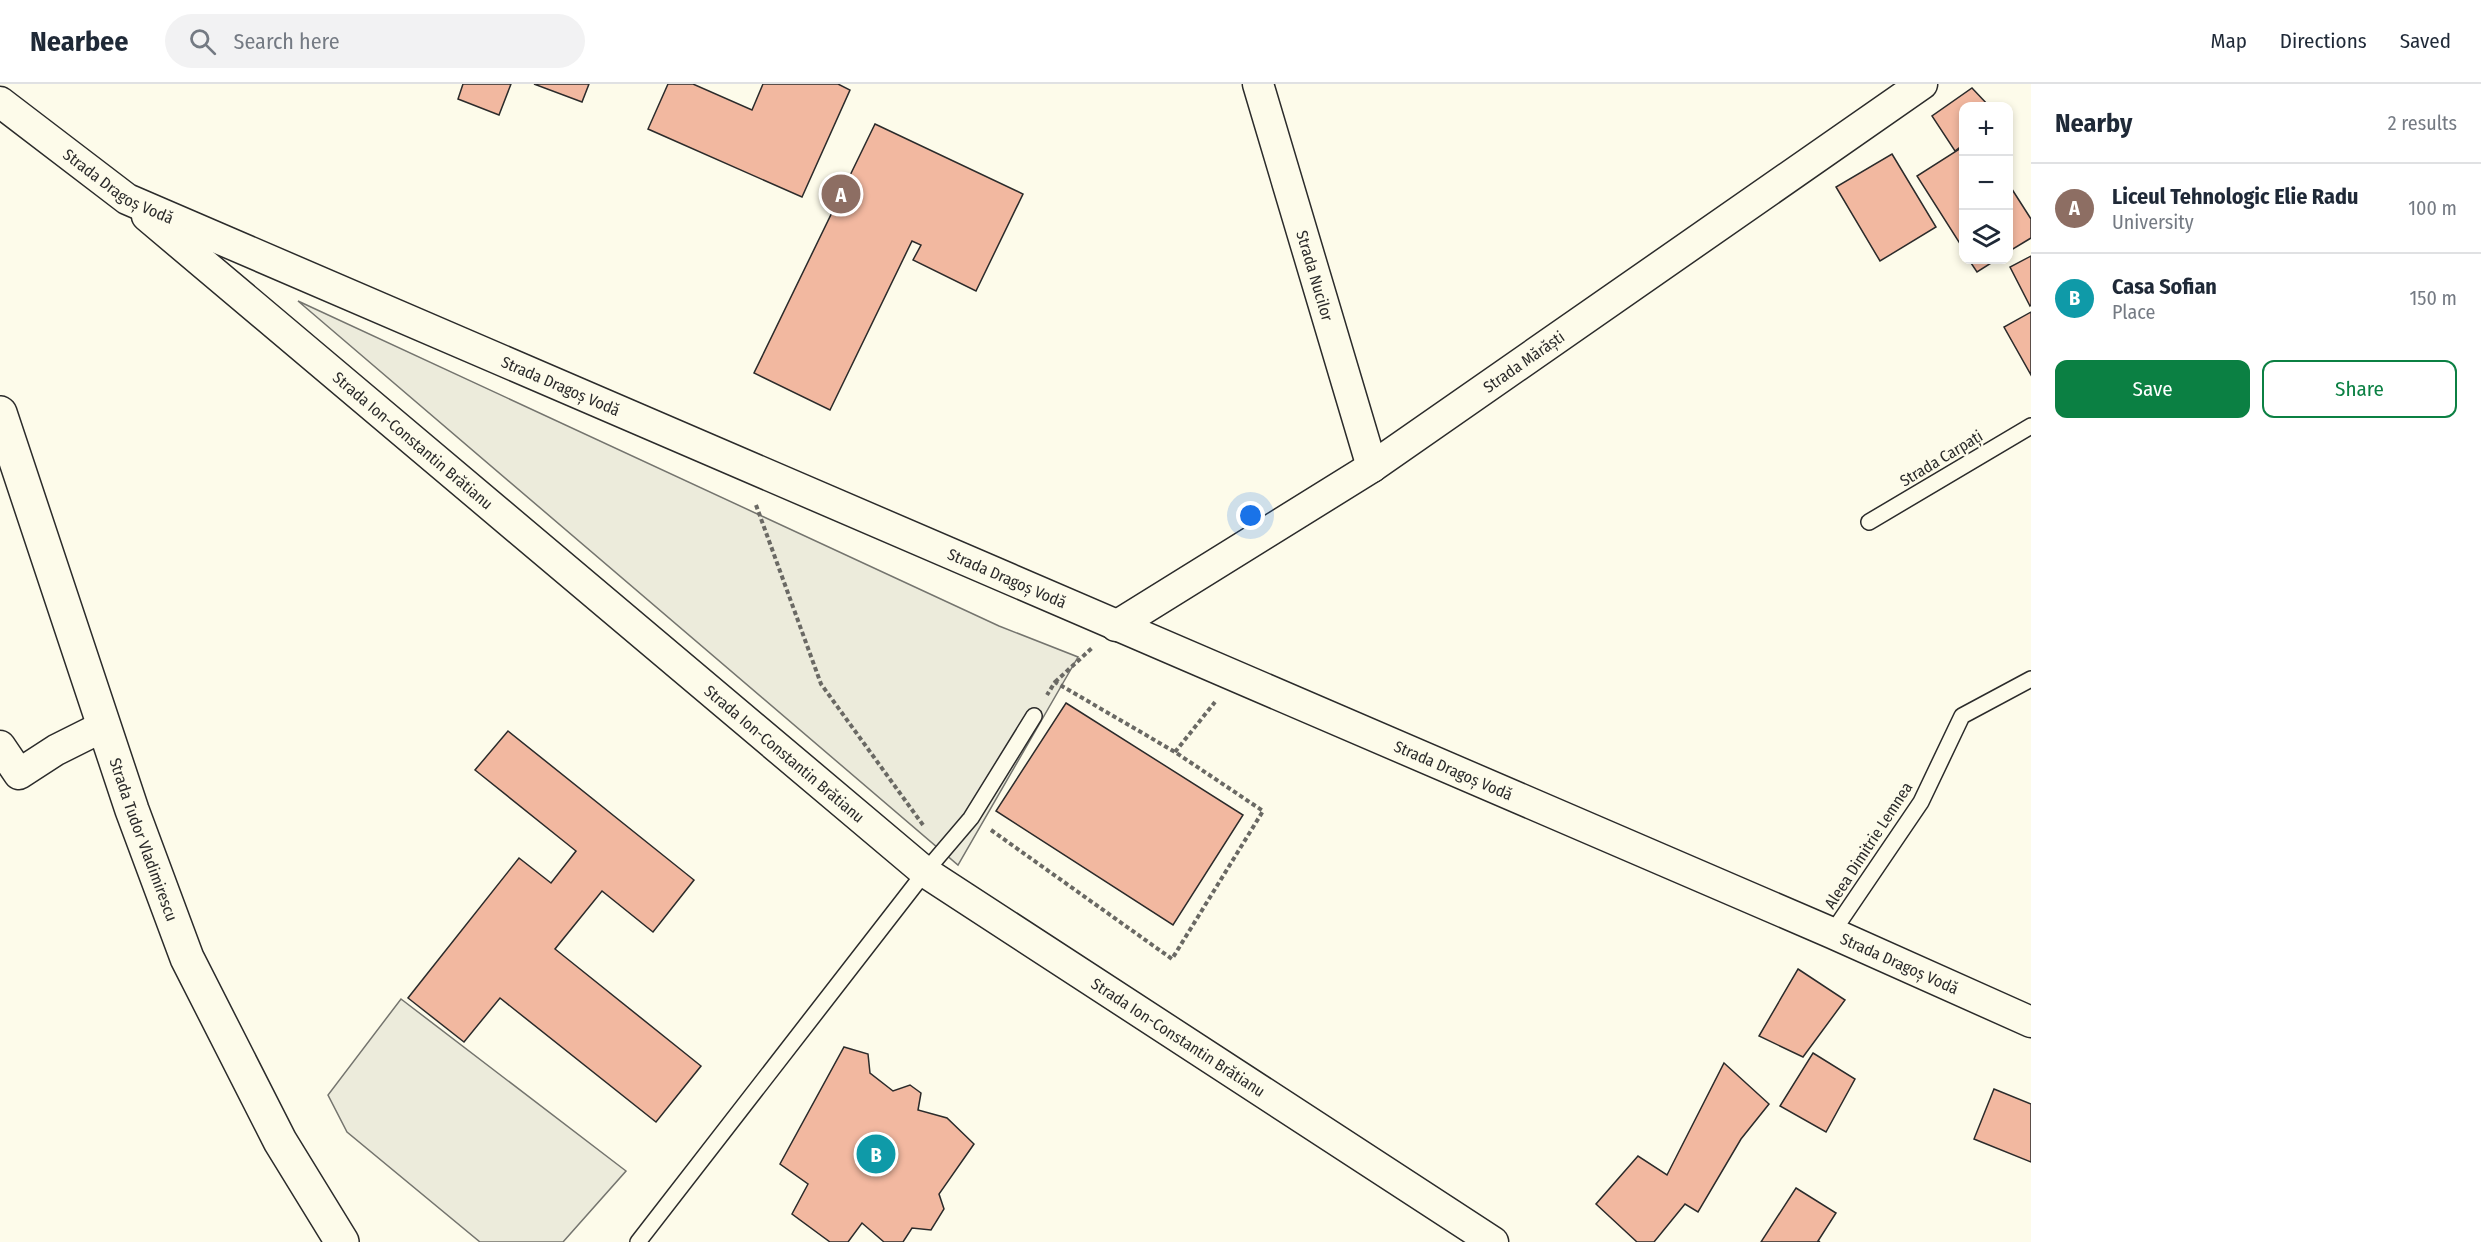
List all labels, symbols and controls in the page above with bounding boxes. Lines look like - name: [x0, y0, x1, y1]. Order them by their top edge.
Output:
- search box: [165, 14, 585, 68]
- text: Nearbee: [30, 25, 129, 58]
- icon: search: [186, 25, 219, 58]
- text: Search here: [234, 28, 340, 55]
- text: Map: [2210, 28, 2247, 54]
- text: Directions: [2280, 28, 2367, 54]
- text: Saved: [2400, 28, 2451, 54]
- map controls: [1959, 102, 2013, 264]
- button: +: [1959, 102, 2013, 156]
- text: Nearby: [2055, 108, 2132, 139]
- text: 2 results: [2388, 111, 2457, 135]
- street label: Strada Dragoș Vodă: [59, 145, 176, 228]
- button: −: [1959, 156, 2013, 210]
- pin: A: [822, 172, 860, 216]
- text: Liceul Tehnologic Elie Radu: [2112, 183, 2358, 210]
- text: A: [2069, 196, 2080, 220]
- text: 100 m: [2408, 196, 2457, 220]
- button: layers: [1959, 210, 2013, 264]
- text: University: [2112, 210, 2194, 234]
- street label: Strada Nucilor: [1292, 228, 1337, 324]
- text: Casa Sofian: [2112, 273, 2217, 300]
- text: B: [2069, 286, 2080, 310]
- text: 150 m: [2410, 286, 2457, 310]
- text: Place: [2112, 300, 2155, 324]
- street label: Strada Mărăști: [1480, 327, 1568, 397]
- street label: Strada Dragoș Vodă: [498, 352, 623, 420]
- button: Save: [2055, 360, 2250, 418]
- button: Share: [2262, 360, 2457, 418]
- street label: Strada Ion-Constantin Brătianu: [329, 368, 497, 514]
- street label: Strada Carpați: [1896, 426, 1987, 491]
- your location: [1236, 501, 1265, 530]
- street label: Strada Dragoș Vodă: [945, 544, 1069, 612]
- street label: Strada Ion-Constantin Brătianu: [700, 681, 868, 827]
- street label: Strada Dragoș Vodă: [1391, 737, 1516, 804]
- street label: Strada Tudor Vladimirescu: [105, 756, 181, 924]
- street label: Aleea Dimitrie Lemnea: [1820, 778, 1916, 912]
- street label: Strada Dragoș Vodă: [1837, 929, 1961, 998]
- street label: Strada Ion-Constantin Brătianu: [1088, 974, 1268, 1101]
- pin: B: [856, 1132, 896, 1176]

